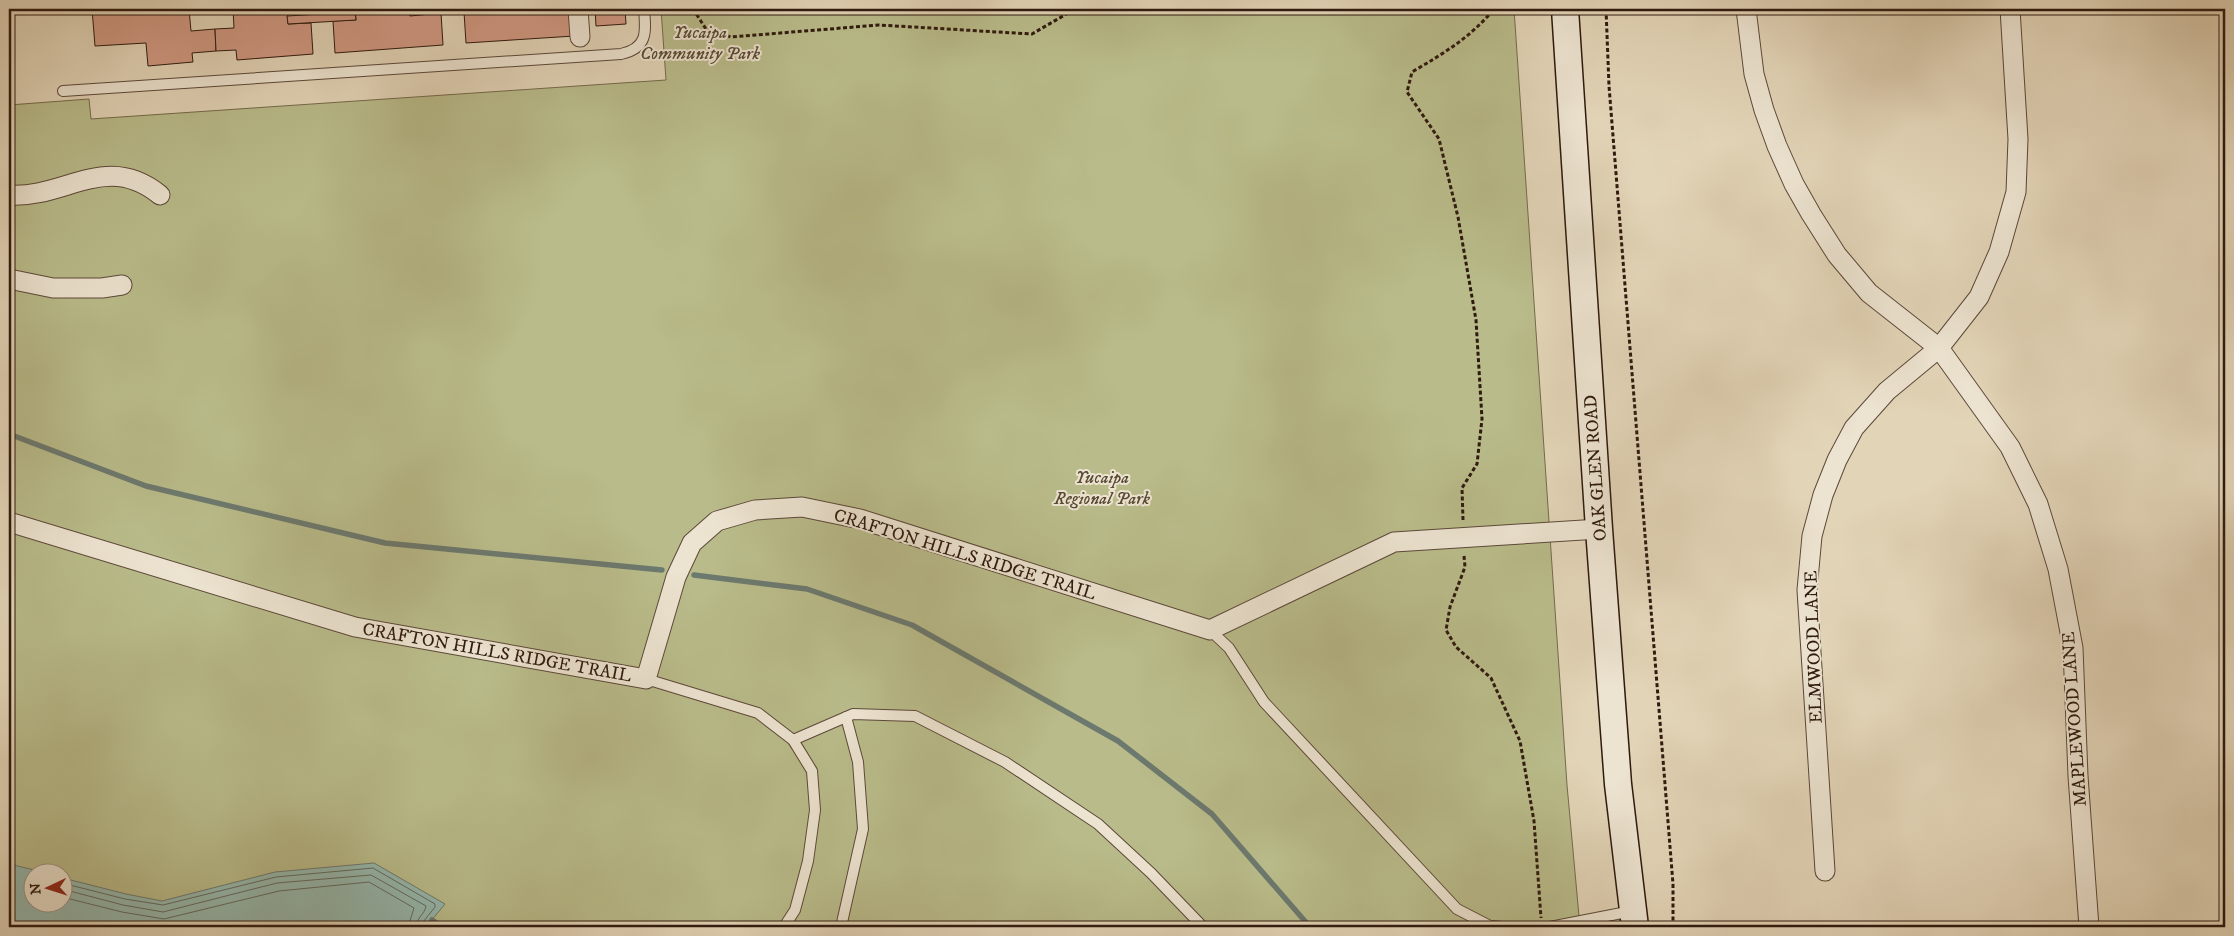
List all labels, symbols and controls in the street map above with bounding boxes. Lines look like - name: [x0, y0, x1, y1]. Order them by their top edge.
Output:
- park label: Yucaipa Community Park: [640, 22, 761, 65]
- street label: OAK GLEN ROAD: [1580, 394, 1612, 542]
- park label: Yucaipa Regional Park: [1053, 467, 1151, 510]
- street label: CRAFTON HILLS RIDGE TRAIL: [831, 505, 1098, 605]
- street label: ELMWOOD LANE: [1800, 570, 1828, 724]
- street label: CRAFTON HILLS RIDGE TRAIL: [361, 618, 633, 688]
- street label: MAPLEWOOD LANE: [2058, 631, 2092, 807]
- north arrow: [22, 864, 72, 914]
- text: N: [27, 882, 45, 895]

